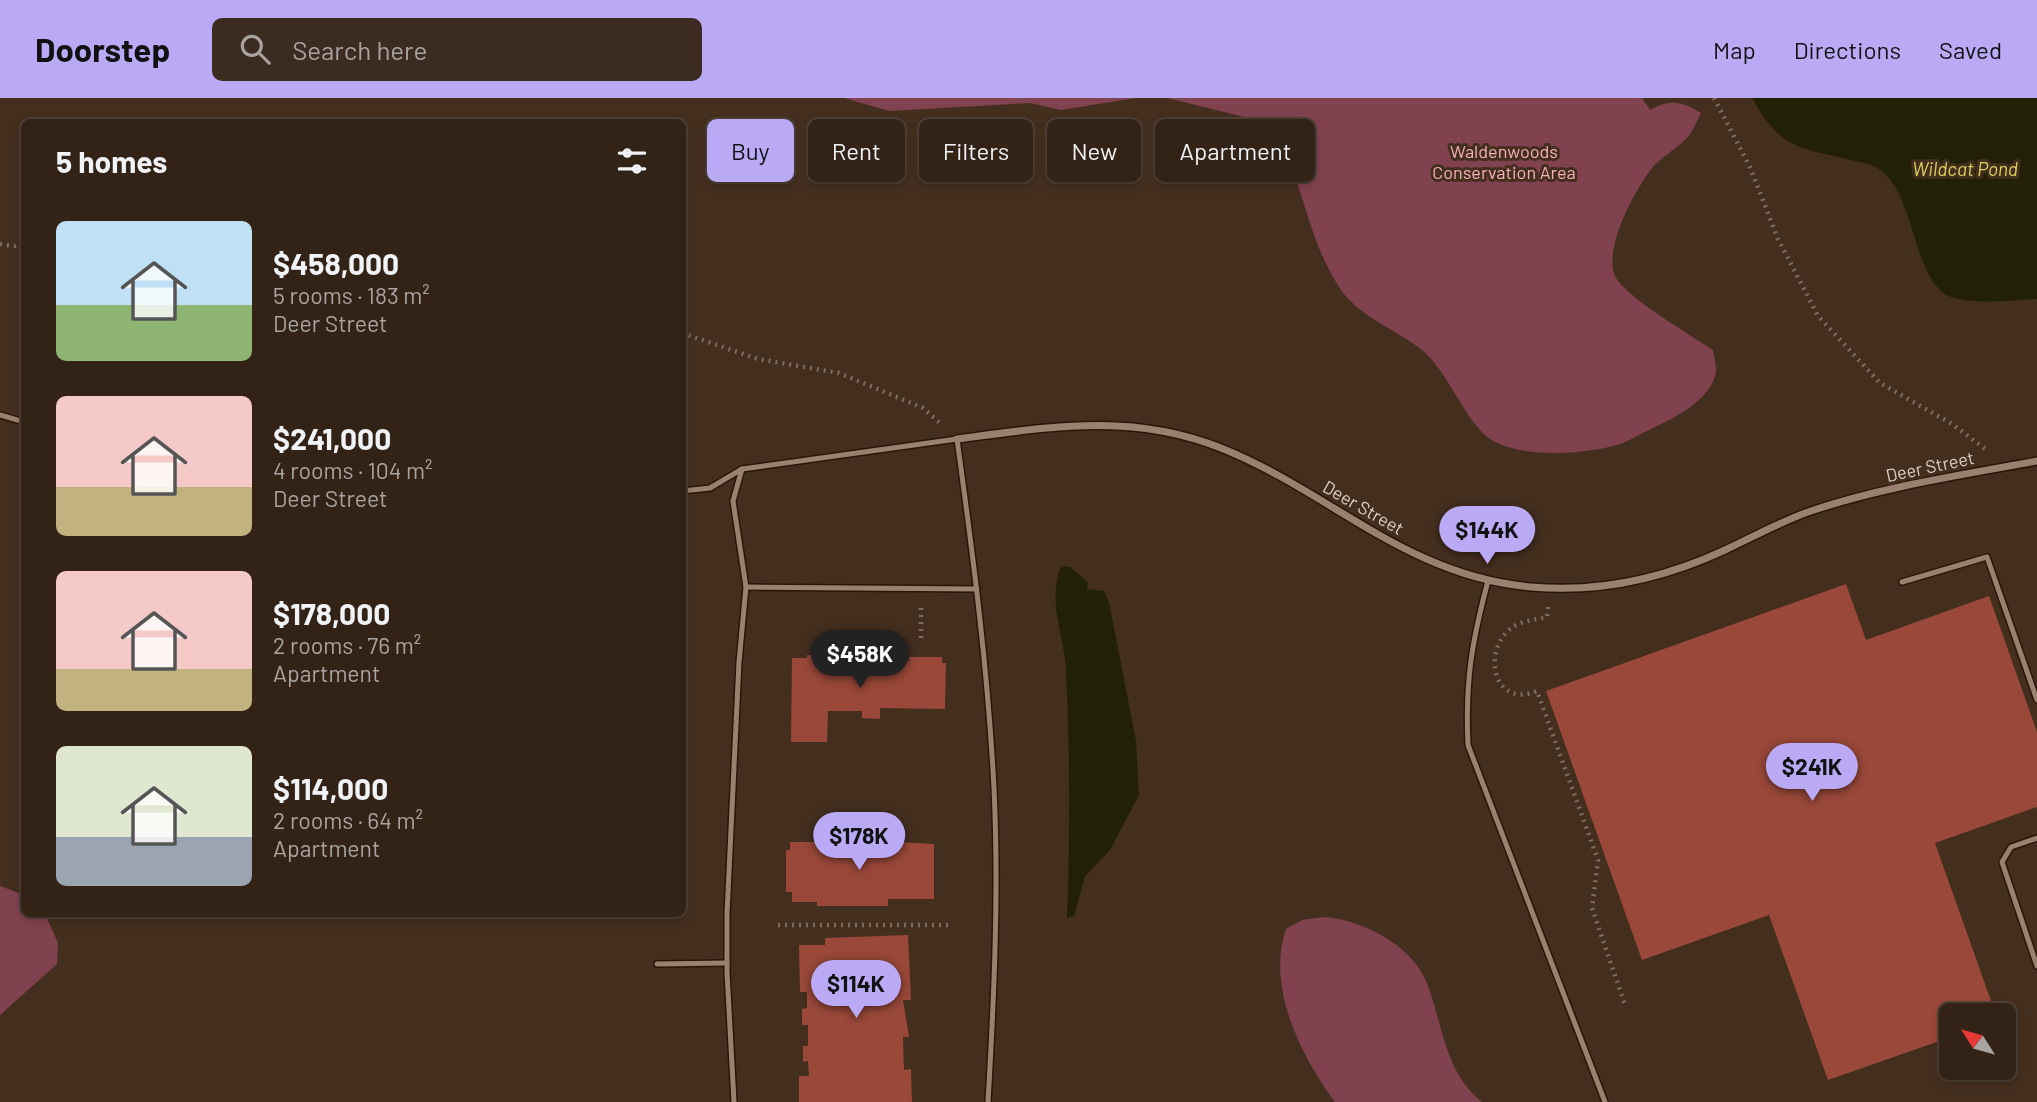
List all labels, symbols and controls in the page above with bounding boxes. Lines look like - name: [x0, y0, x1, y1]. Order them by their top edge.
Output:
- search box: [212, 18, 702, 81]
- text: Doorstep: [35, 29, 170, 69]
- icon: search: [236, 30, 274, 68]
- text: Search here: [292, 34, 427, 65]
- text: Map: [1713, 35, 1756, 64]
- text: Directions: [1794, 35, 1901, 64]
- text: Saved: [1939, 35, 2002, 64]
- chip: Buy: [707, 119, 794, 182]
- chip: Rent: [808, 119, 905, 182]
- chip: Filters: [919, 119, 1033, 182]
- chip: New: [1047, 119, 1141, 182]
- chip: Apartment: [1155, 119, 1315, 182]
- park label: Waldenwoods Conservation Area: [1432, 140, 1576, 183]
- icon: filters: [613, 142, 651, 180]
- text: 5 homes: [56, 143, 167, 179]
- water label: Wildcat Pond: [1912, 157, 2018, 180]
- text: $458,000: [273, 245, 399, 281]
- icon: home: [112, 249, 196, 333]
- text: 5 rooms · 183 m²: [273, 281, 430, 309]
- text: Deer Street: [273, 309, 388, 337]
- text: $241,000: [273, 420, 391, 456]
- icon: home: [112, 424, 196, 508]
- street label: Deer Street: [1884, 446, 1976, 486]
- text: 4 rooms · 104 m²: [273, 456, 433, 484]
- street label: Deer Street: [1319, 475, 1408, 539]
- text: Deer Street: [273, 484, 388, 512]
- pin: $144K: [1438, 506, 1536, 566]
- text: $144K: [1455, 515, 1519, 543]
- text: $178,000: [273, 595, 390, 631]
- icon: home: [112, 599, 196, 683]
- pin: $458K: [811, 630, 909, 690]
- text: 2 rooms · 76 m²: [273, 631, 421, 659]
- text: $458K: [827, 639, 893, 667]
- text: Apartment: [273, 659, 380, 687]
- pin: $241K: [1763, 744, 1861, 803]
- text: $241K: [1782, 752, 1842, 780]
- text: $114,000: [273, 770, 388, 806]
- icon: home: [112, 774, 196, 858]
- text: 2 rooms · 64 m²: [273, 806, 423, 834]
- pin: $178K: [810, 812, 908, 872]
- text: $178K: [829, 821, 889, 849]
- text: Apartment: [273, 834, 380, 862]
- pin: $114K: [807, 960, 905, 1020]
- text: $114K: [827, 969, 885, 997]
- north arrow: [1939, 1003, 2016, 1080]
- map controls: [1939, 1003, 2016, 1080]

